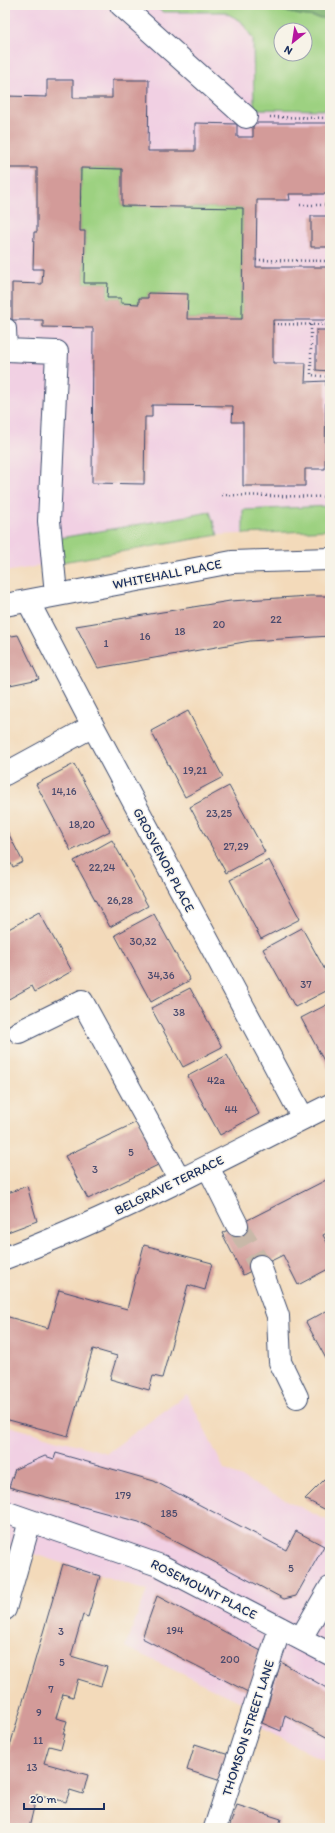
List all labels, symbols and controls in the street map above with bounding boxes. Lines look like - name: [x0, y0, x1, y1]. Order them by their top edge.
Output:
- north arrow: [273, 22, 313, 62]
- text: N: [282, 43, 295, 58]
- street label: WHITEHALL PLACE: [111, 556, 223, 592]
- house number: 22: [270, 613, 282, 626]
- house number: 20: [213, 618, 226, 631]
- house number: 18: [174, 625, 186, 638]
- house number: 16: [140, 630, 151, 643]
- house number: 1: [103, 637, 109, 650]
- house number: 19,21: [183, 764, 207, 777]
- house number: 14,16: [51, 785, 77, 798]
- street label: GROSVENOR PLACE: [130, 805, 198, 915]
- house number: 23,25: [206, 807, 232, 820]
- house number: 18,20: [69, 818, 95, 831]
- house number: 27,29: [223, 840, 249, 853]
- house number: 22,24: [89, 861, 116, 874]
- house number: 26,28: [107, 894, 133, 907]
- house number: 30,32: [129, 935, 157, 948]
- house number: 34,36: [147, 969, 175, 982]
- house number: 37: [300, 978, 312, 991]
- house number: 38: [173, 1006, 185, 1019]
- house number: 42a: [207, 1074, 225, 1087]
- house number: 44: [224, 1103, 238, 1116]
- house number: 5: [128, 1146, 134, 1159]
- street label: BELGRAVE TERRACE: [112, 1152, 226, 1218]
- house number: 3: [92, 1163, 98, 1176]
- house number: 179: [115, 1489, 131, 1502]
- house number: 185: [161, 1507, 178, 1520]
- street label: ROSEMOUNT PLACE: [148, 1556, 260, 1622]
- house number: 5: [288, 1562, 294, 1575]
- house number: 194: [166, 1624, 184, 1637]
- house number: 3: [58, 1625, 64, 1638]
- house number: 200: [220, 1653, 240, 1666]
- house number: 5: [59, 1656, 65, 1669]
- street label: THOMSON STREET LANE: [219, 1658, 277, 1798]
- house number: 7: [48, 1683, 54, 1696]
- house number: 9: [36, 1706, 42, 1719]
- house number: 11: [33, 1734, 43, 1747]
- house number: 13: [26, 1761, 38, 1774]
- scale bar: [24, 1785, 104, 1811]
- text: 20 m: [30, 1792, 57, 1806]

